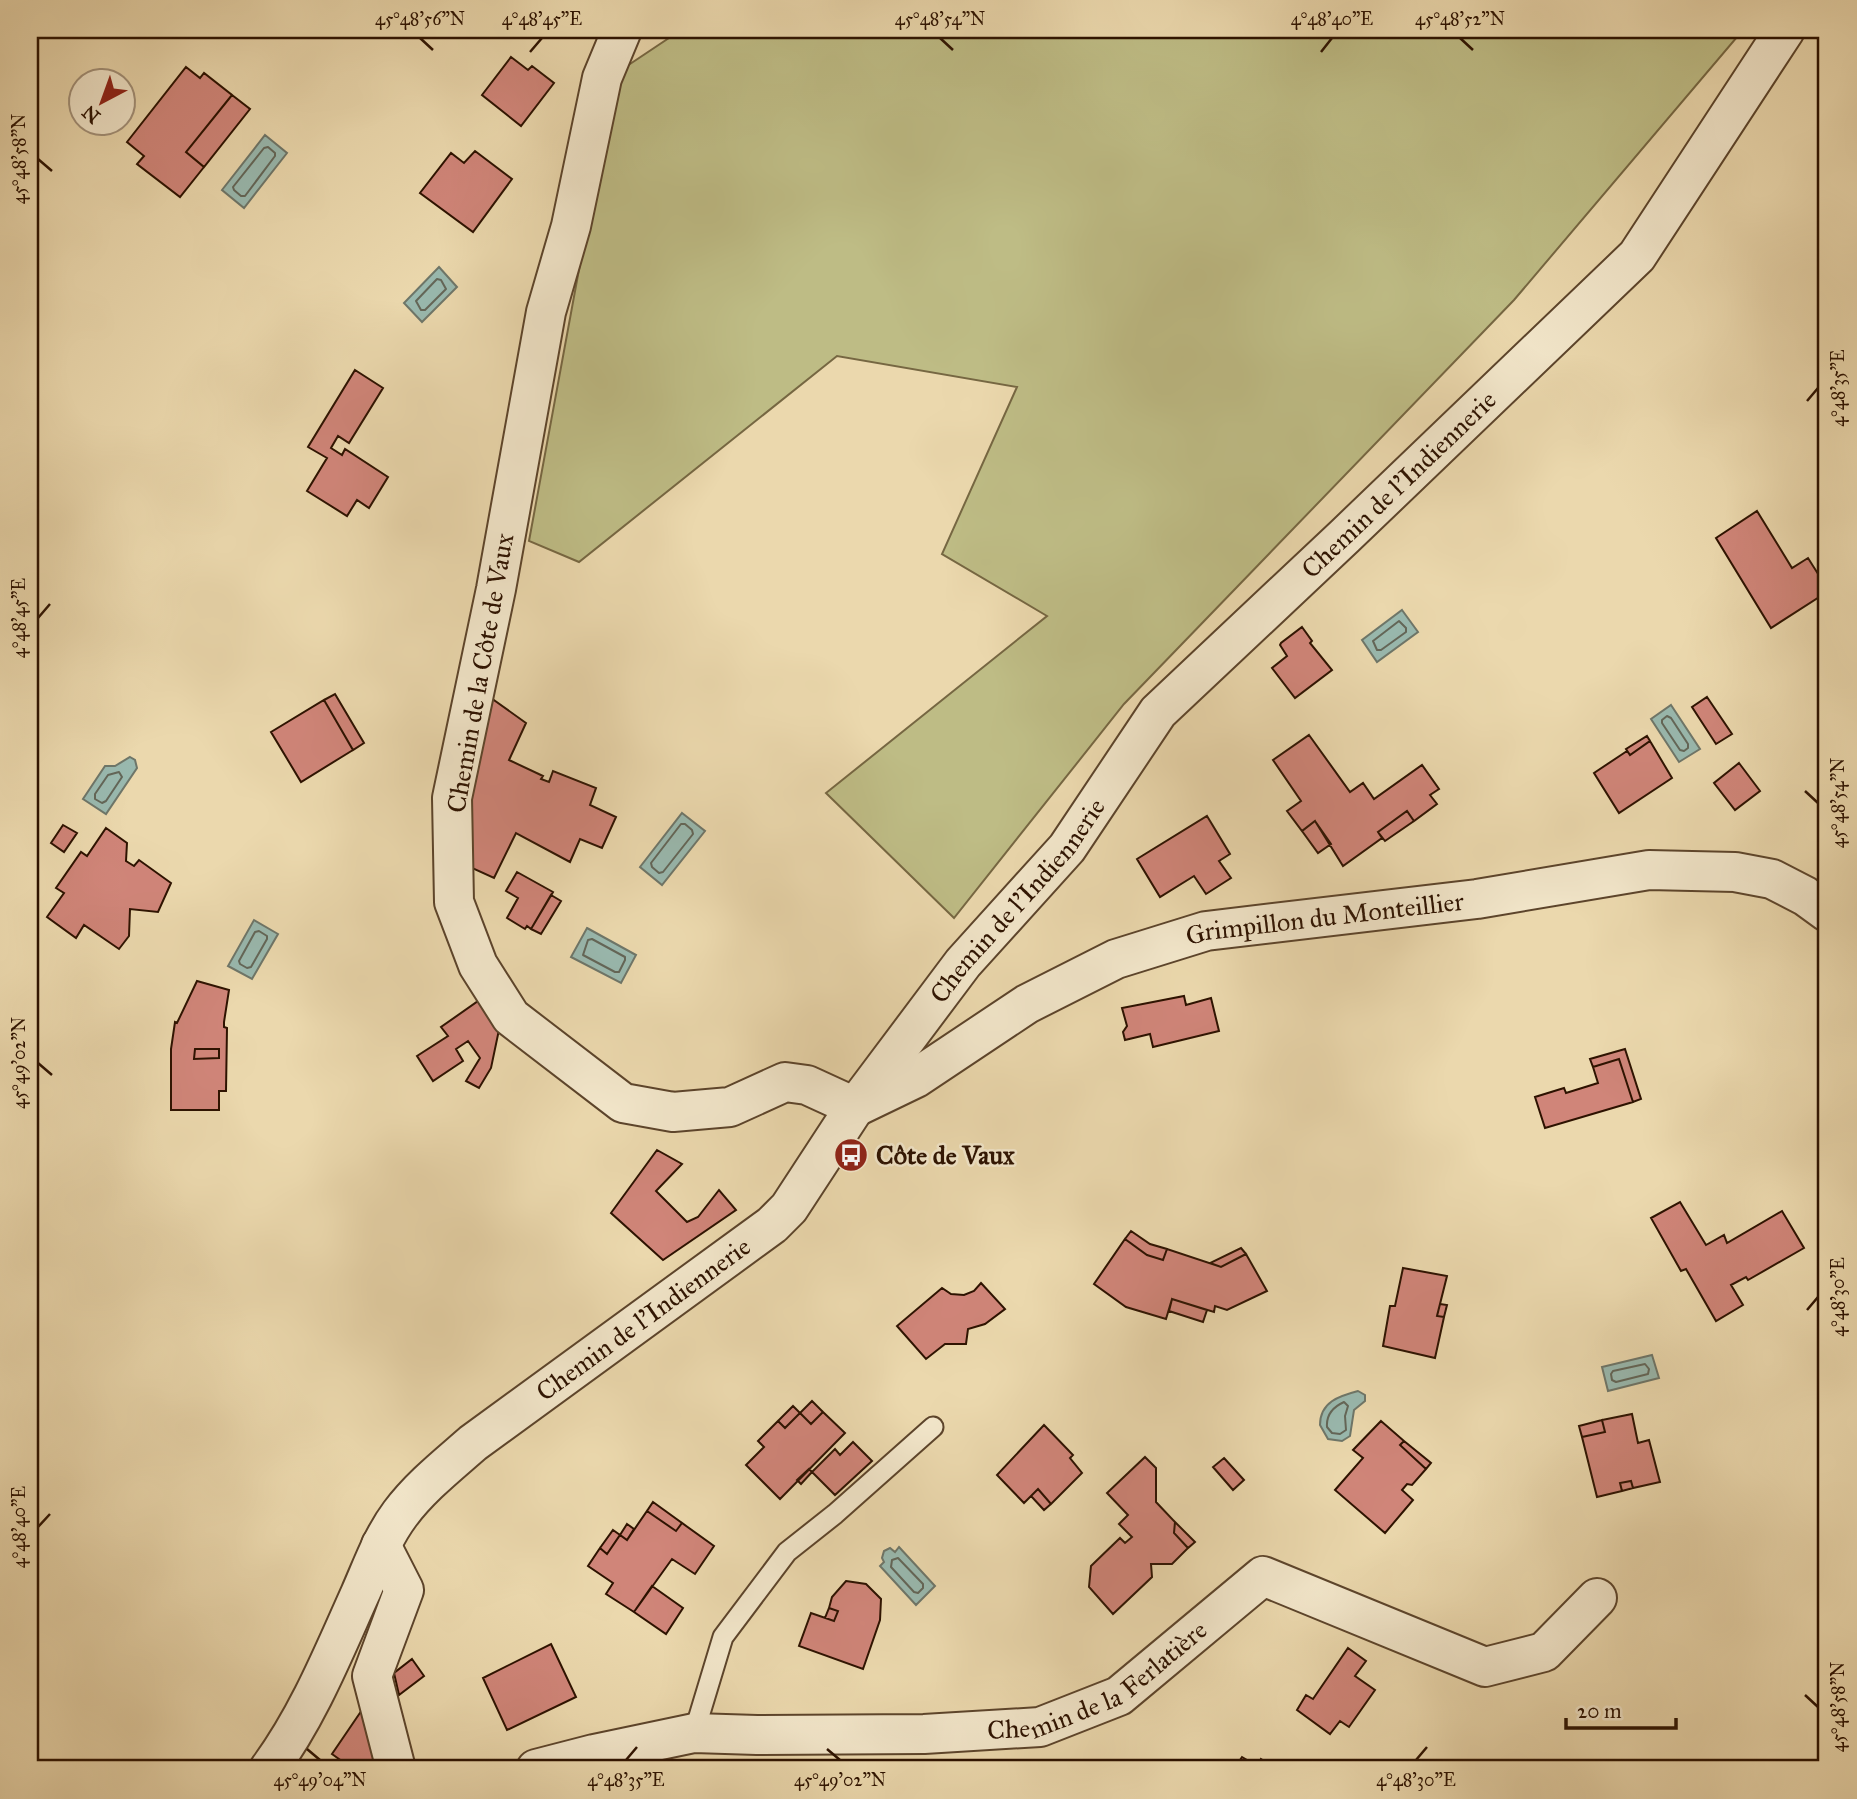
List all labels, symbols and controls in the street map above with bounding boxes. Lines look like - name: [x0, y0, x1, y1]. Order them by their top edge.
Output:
- text: 45°48'56"N: [375, 8, 465, 30]
- text: 4°48'45"E: [502, 8, 582, 30]
- text: 45°48'54"N: [895, 8, 985, 30]
- text: 4°48'40"E: [1291, 8, 1373, 30]
- text: 45°48'52"N: [1415, 8, 1505, 30]
- north arrow: [66, 66, 136, 136]
- text: N: [78, 100, 105, 128]
- text: 45°48'58"N: [8, 114, 30, 204]
- text: 4°48'35"E: [1827, 349, 1849, 427]
- street label: Chemin de l'Indiennerie: [1295, 384, 1503, 585]
- street label: Chemin de la Côte de Vaux: [440, 530, 520, 815]
- text: 4°48'45"E: [8, 578, 30, 658]
- text: 45°48'54"N: [1827, 758, 1849, 848]
- street label: Chemin de l'Indiennerie: [923, 792, 1112, 1009]
- street label: Grimpillon du Monteillier: [1182, 885, 1466, 952]
- text: 45°49'02"N: [8, 1017, 30, 1109]
- bus stop icon: Côte de Vaux: [832, 1136, 870, 1174]
- place label: Côte de Vaux: [876, 1139, 1015, 1171]
- street label: Chemin de l'Indiennerie: [530, 1230, 757, 1408]
- text: 4°48'30"E: [1827, 1257, 1849, 1337]
- text: 4°48'40"E: [8, 1486, 30, 1568]
- street label: Chemin de la Ferlatière: [986, 1614, 1213, 1746]
- text: 45°48'58"N: [1827, 1662, 1849, 1752]
- scale bar: [1566, 1687, 1677, 1731]
- text: 20 m: [1577, 1698, 1622, 1724]
- text: 45°49'04"N: [273, 1769, 367, 1791]
- text: 4°48'35"E: [587, 1769, 665, 1791]
- text: 45°49'02"N: [794, 1769, 886, 1791]
- text: 4°48'30"E: [1376, 1769, 1456, 1791]

